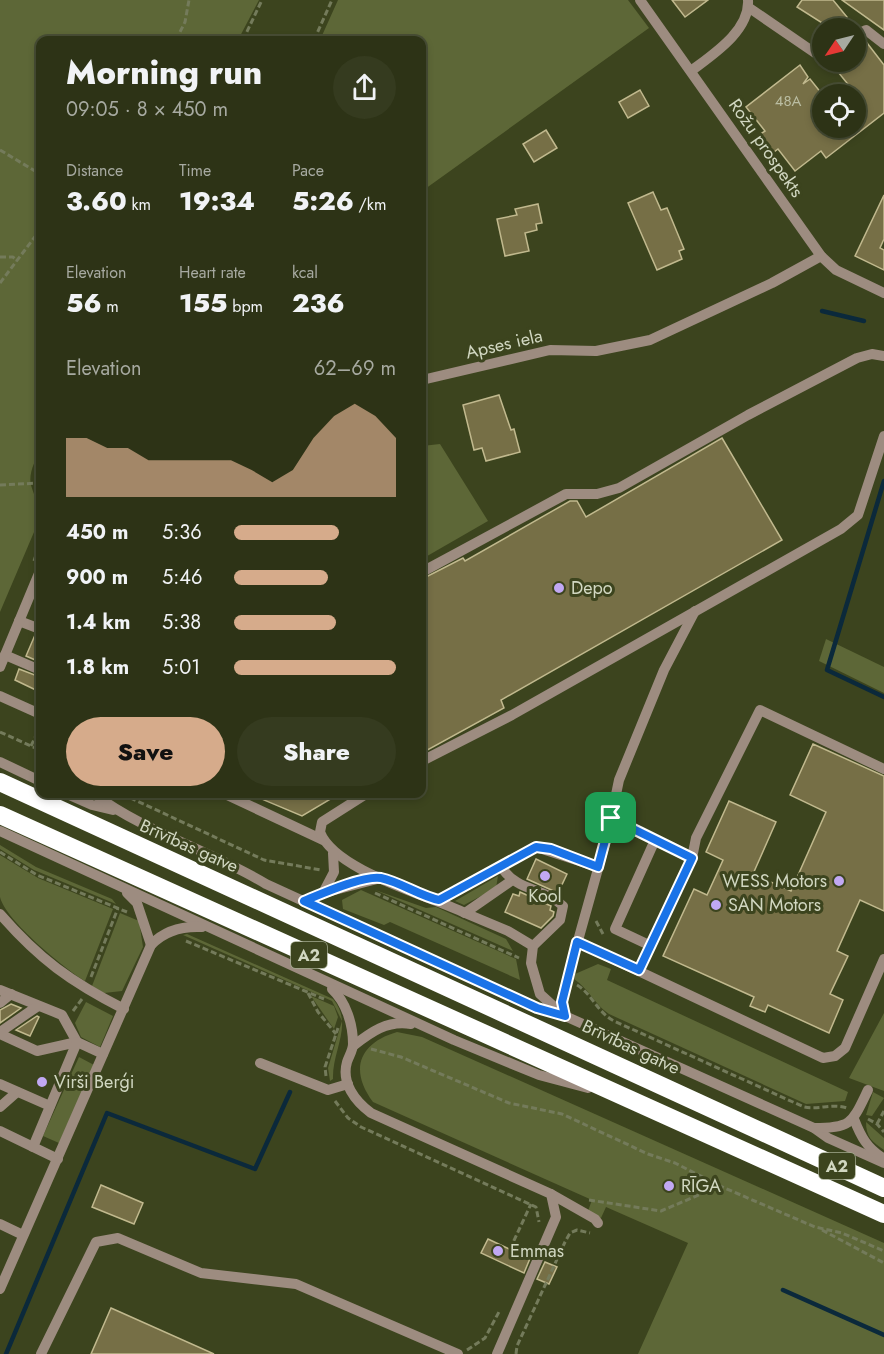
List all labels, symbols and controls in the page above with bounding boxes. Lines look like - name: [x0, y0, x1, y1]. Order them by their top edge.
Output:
- north arrow: [812, 18, 866, 72]
- map controls: [812, 18, 866, 138]
- text: Morning run: [66, 49, 262, 96]
- button: share: [333, 56, 396, 119]
- button: locate: [812, 84, 866, 138]
- house number: 48A: [775, 90, 801, 112]
- street label: Rožu prospekts: [722, 93, 810, 203]
- text: 09:05 · 8 × 450 m: [66, 95, 228, 124]
- text: Distance: [66, 159, 123, 182]
- text: Time: [179, 159, 211, 182]
- text: Pace: [292, 159, 324, 182]
- text: 3.60: [66, 182, 127, 220]
- text: 19:34: [179, 182, 255, 220]
- text: 5:26: [292, 182, 354, 220]
- text: km: [127, 193, 151, 216]
- text: /km: [354, 193, 386, 216]
- text: Elevation: [66, 261, 126, 284]
- text: Heart rate: [179, 261, 246, 284]
- text: kcal: [292, 261, 318, 284]
- text: 56: [66, 284, 102, 322]
- text: 155: [179, 284, 228, 322]
- text: 236: [292, 284, 345, 322]
- text: m: [102, 295, 119, 318]
- text: bpm: [228, 295, 263, 318]
- street label: Apses iela: [463, 323, 545, 365]
- text: Elevation: [66, 354, 141, 383]
- text: 62–69 m: [314, 354, 396, 383]
- text: 450 m: [66, 518, 129, 547]
- text: 5:36: [162, 518, 202, 547]
- text: 900 m: [66, 563, 128, 592]
- text: 5:46: [162, 563, 202, 592]
- place label: Depo: [571, 575, 613, 601]
- marker: Depo: [552, 581, 566, 595]
- text: 1.4 km: [66, 608, 131, 637]
- text: 5:38: [162, 608, 201, 637]
- text: 1.8 km: [66, 653, 129, 682]
- text: 5:01: [162, 653, 200, 682]
- button: Save: [66, 717, 225, 786]
- button: Share: [237, 717, 396, 786]
- pin: [585, 792, 636, 843]
- icon: arrive: [594, 801, 627, 834]
- street label: Brīvības gatve: [136, 813, 242, 879]
- place label: WESS Motors: [722, 868, 827, 894]
- marker: Kool: [538, 869, 552, 883]
- marker: WESS Motors: [832, 874, 846, 888]
- place label: Kool: [528, 883, 562, 909]
- place label: SAN Motors: [728, 892, 821, 918]
- marker: SAN Motors: [709, 898, 723, 912]
- road number: A2: [291, 942, 327, 968]
- street label: Brīvības gatve: [578, 1013, 684, 1081]
- place label: Virši Berģi: [54, 1069, 135, 1095]
- marker: Virši Berģi: [35, 1075, 49, 1089]
- road number: A2: [819, 1153, 855, 1179]
- place label: RĪGA: [681, 1173, 721, 1199]
- marker: RĪGA: [662, 1179, 676, 1193]
- place label: Emmas: [510, 1238, 564, 1264]
- marker: Emmas: [491, 1244, 505, 1258]

